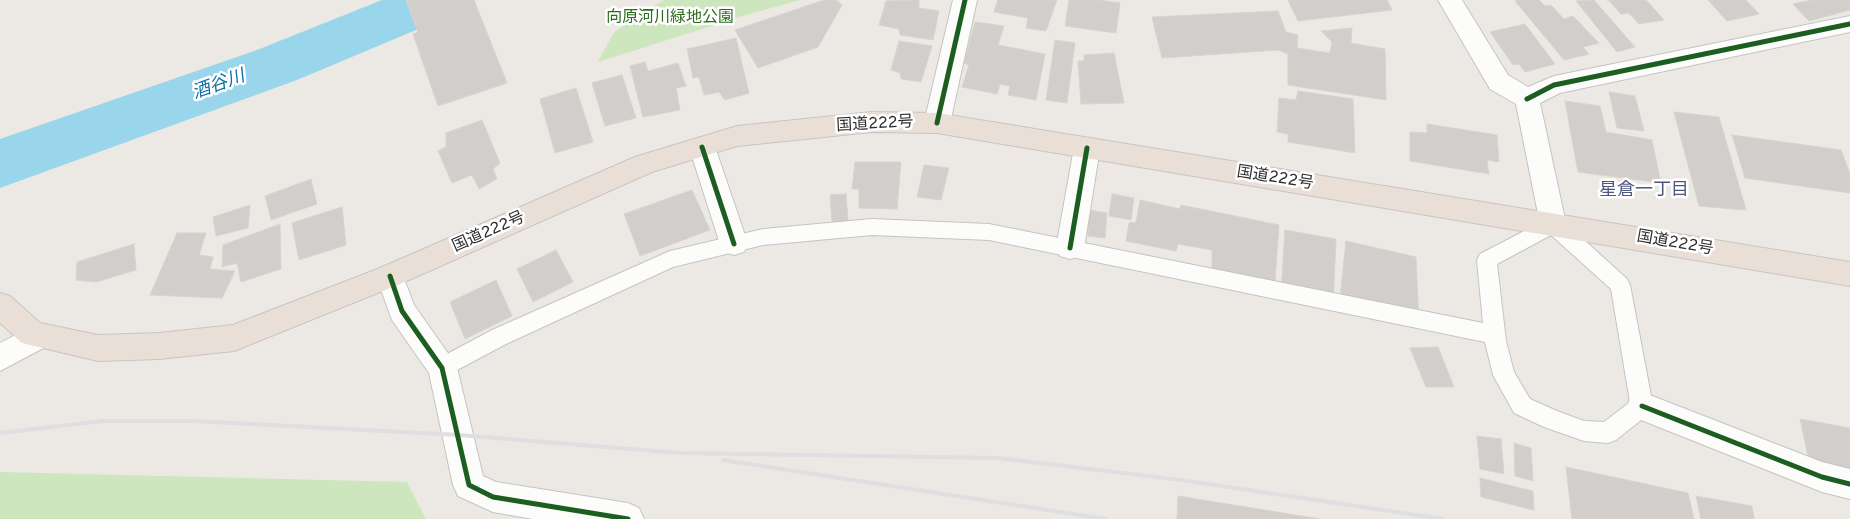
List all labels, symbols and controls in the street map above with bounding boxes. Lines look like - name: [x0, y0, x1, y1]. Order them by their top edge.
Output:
- park label: 向原河川緑地公園: [606, 9, 734, 29]
- water label: 酒谷川: [190, 67, 248, 105]
- street label: 国道222号: [836, 113, 914, 137]
- street label: 国道222号: [1235, 163, 1315, 195]
- district label: 星倉一丁目: [1599, 180, 1689, 202]
- street label: 国道222号: [450, 208, 528, 258]
- street label: 国道222号: [1635, 228, 1715, 260]

